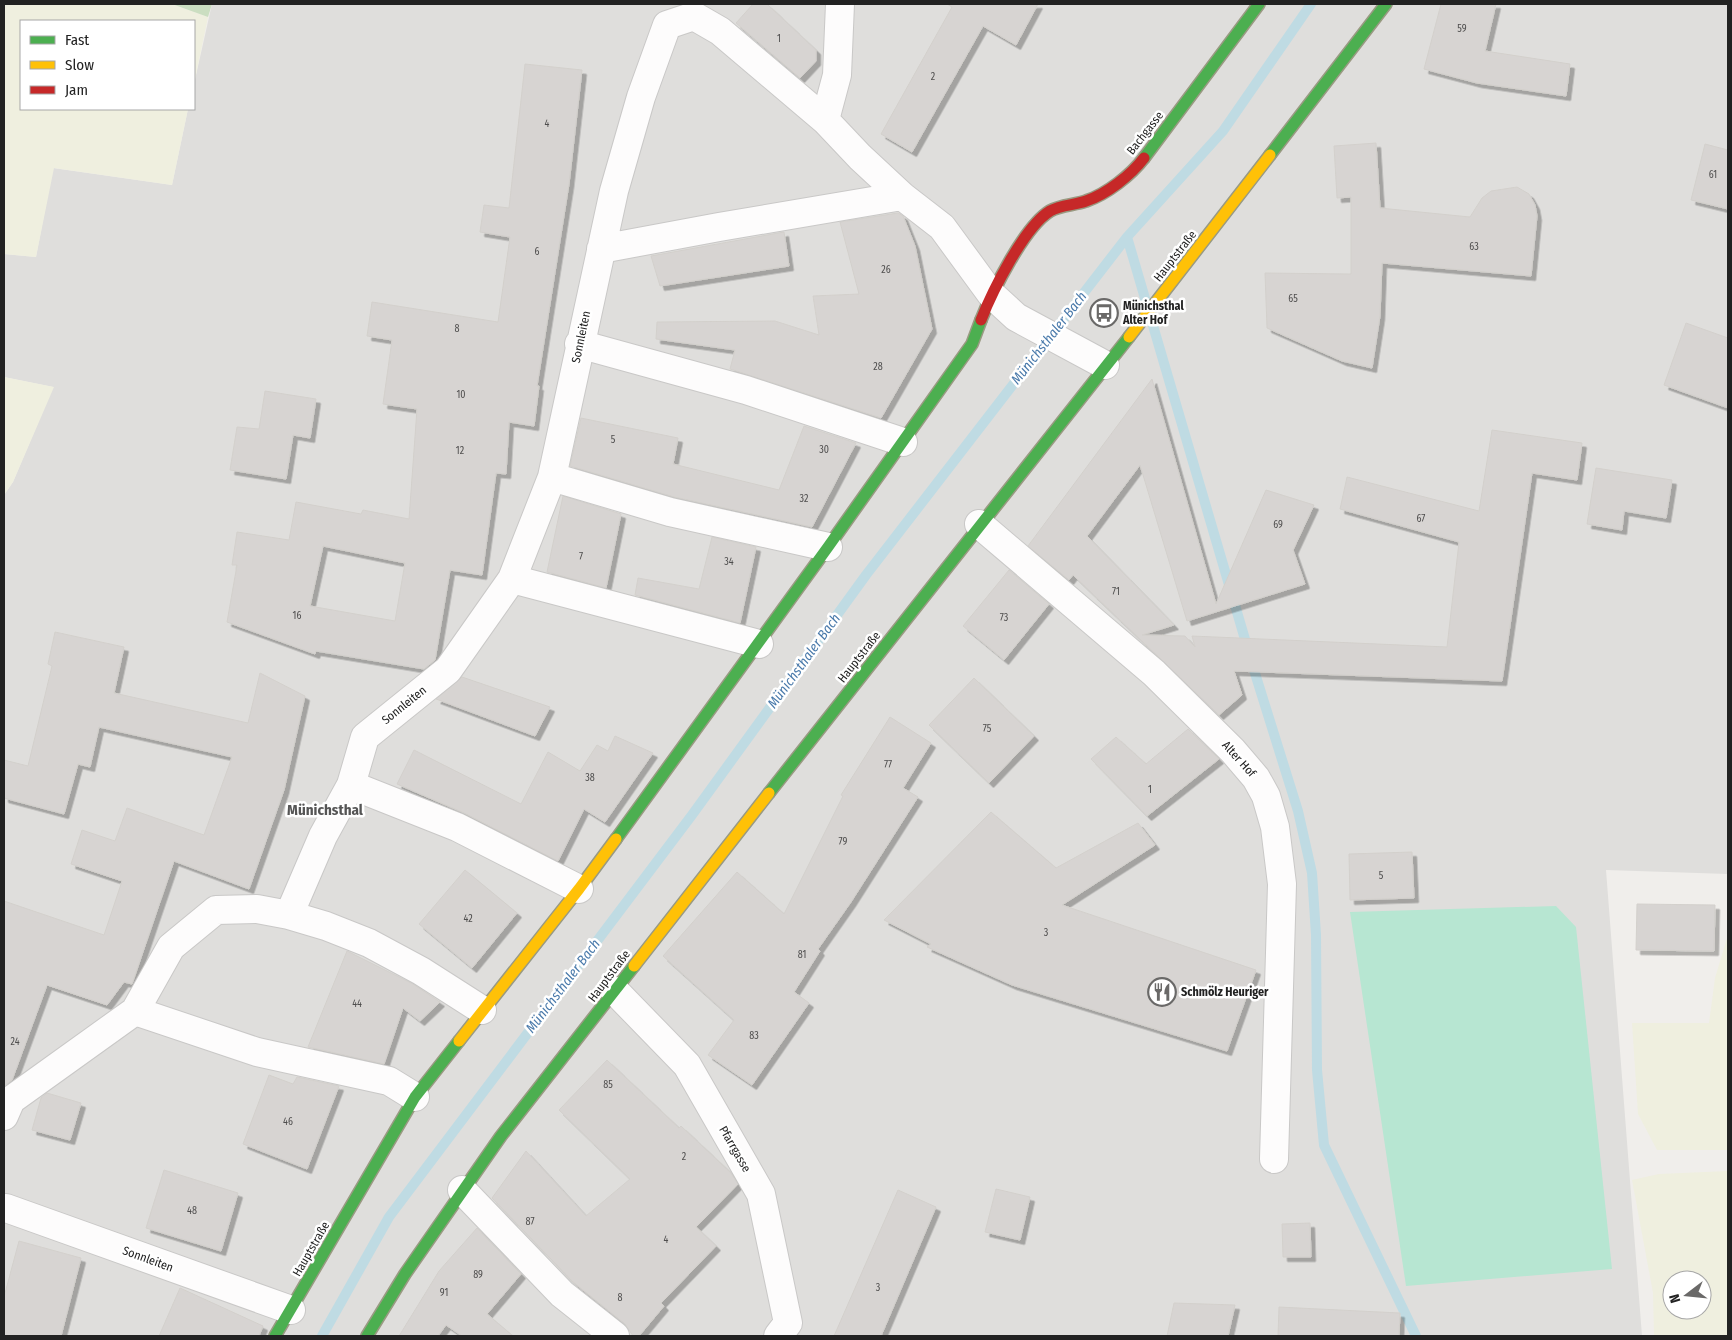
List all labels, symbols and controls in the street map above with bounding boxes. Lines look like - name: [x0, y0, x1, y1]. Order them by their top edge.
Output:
- legend: [20, 20, 195, 110]
- house number: 59: [1457, 23, 1467, 35]
- text: Fast: [65, 31, 89, 49]
- house number: 1: [777, 33, 781, 45]
- text: Slow: [65, 56, 94, 74]
- house number: 2: [931, 71, 936, 83]
- text: Jam: [65, 81, 88, 99]
- street label: Bachgasse: [1124, 108, 1166, 157]
- house number: 4: [545, 118, 550, 130]
- house number: 61: [1709, 169, 1717, 181]
- street label: Hauptstraße: [1151, 228, 1199, 284]
- house number: 63: [1469, 241, 1479, 253]
- house number: 6: [535, 246, 540, 258]
- house number: 26: [881, 264, 891, 276]
- water label: Münichsthaler Bach: [1008, 288, 1090, 388]
- house number: 65: [1288, 293, 1298, 305]
- bus stop icon: Münichsthal Alter Hof: [1089, 298, 1119, 328]
- place label: Münichsthal Alter Hof: [1122, 299, 1184, 327]
- street label: Sonnleiten: [569, 310, 593, 364]
- house number: 8: [455, 323, 460, 335]
- house number: 28: [873, 361, 883, 373]
- house number: 10: [456, 389, 466, 401]
- house number: 5: [611, 434, 616, 446]
- house number: 30: [819, 444, 829, 456]
- house number: 12: [456, 445, 465, 457]
- house number: 32: [800, 493, 809, 505]
- house number: 67: [1417, 513, 1425, 525]
- house number: 69: [1273, 519, 1283, 531]
- house number: 7: [579, 551, 583, 563]
- house number: 34: [724, 556, 734, 568]
- house number: 71: [1112, 586, 1120, 598]
- house number: 16: [293, 610, 301, 622]
- water label: Münichsthaler Bach: [764, 610, 844, 712]
- house number: 73: [1000, 612, 1009, 624]
- street label: Hauptstraße: [835, 629, 883, 685]
- street label: Sonnleiten: [379, 683, 429, 727]
- house number: 75: [983, 723, 992, 735]
- street label: Alter Hof: [1219, 738, 1260, 781]
- house number: 77: [884, 759, 892, 771]
- house number: 38: [585, 772, 595, 784]
- house number: 1: [1148, 784, 1152, 796]
- district label: Münichsthal: [287, 801, 364, 819]
- house number: 79: [839, 836, 848, 848]
- house number: 5: [1379, 870, 1384, 882]
- house number: 42: [463, 913, 473, 925]
- house number: 3: [1044, 927, 1049, 939]
- water label: Münichsthaler Bach: [522, 936, 604, 1036]
- street label: Hauptstraße: [585, 947, 633, 1005]
- house number: 81: [798, 949, 806, 961]
- restaurant icon: Schmölz Heuriger: [1147, 977, 1177, 1007]
- place label: Schmölz Heuriger: [1181, 985, 1269, 999]
- house number: 44: [352, 998, 362, 1010]
- house number: 83: [749, 1030, 759, 1042]
- house number: 24: [10, 1036, 20, 1048]
- house number: 85: [603, 1079, 613, 1091]
- house number: 46: [283, 1116, 293, 1128]
- street label: Pfarrgasse: [716, 1123, 754, 1175]
- house number: 2: [682, 1151, 687, 1163]
- house number: 48: [187, 1205, 197, 1217]
- house number: 87: [526, 1216, 534, 1228]
- street label: Hauptstraße: [290, 1219, 332, 1279]
- house number: 4: [664, 1234, 669, 1246]
- street label: Sonnleiten: [121, 1243, 175, 1275]
- house number: 89: [473, 1269, 483, 1281]
- north arrow: [1662, 1270, 1712, 1320]
- house number: 3: [876, 1282, 881, 1294]
- house number: 91: [440, 1287, 448, 1299]
- house number: 8: [618, 1292, 623, 1304]
- text: N: [1666, 1292, 1684, 1305]

